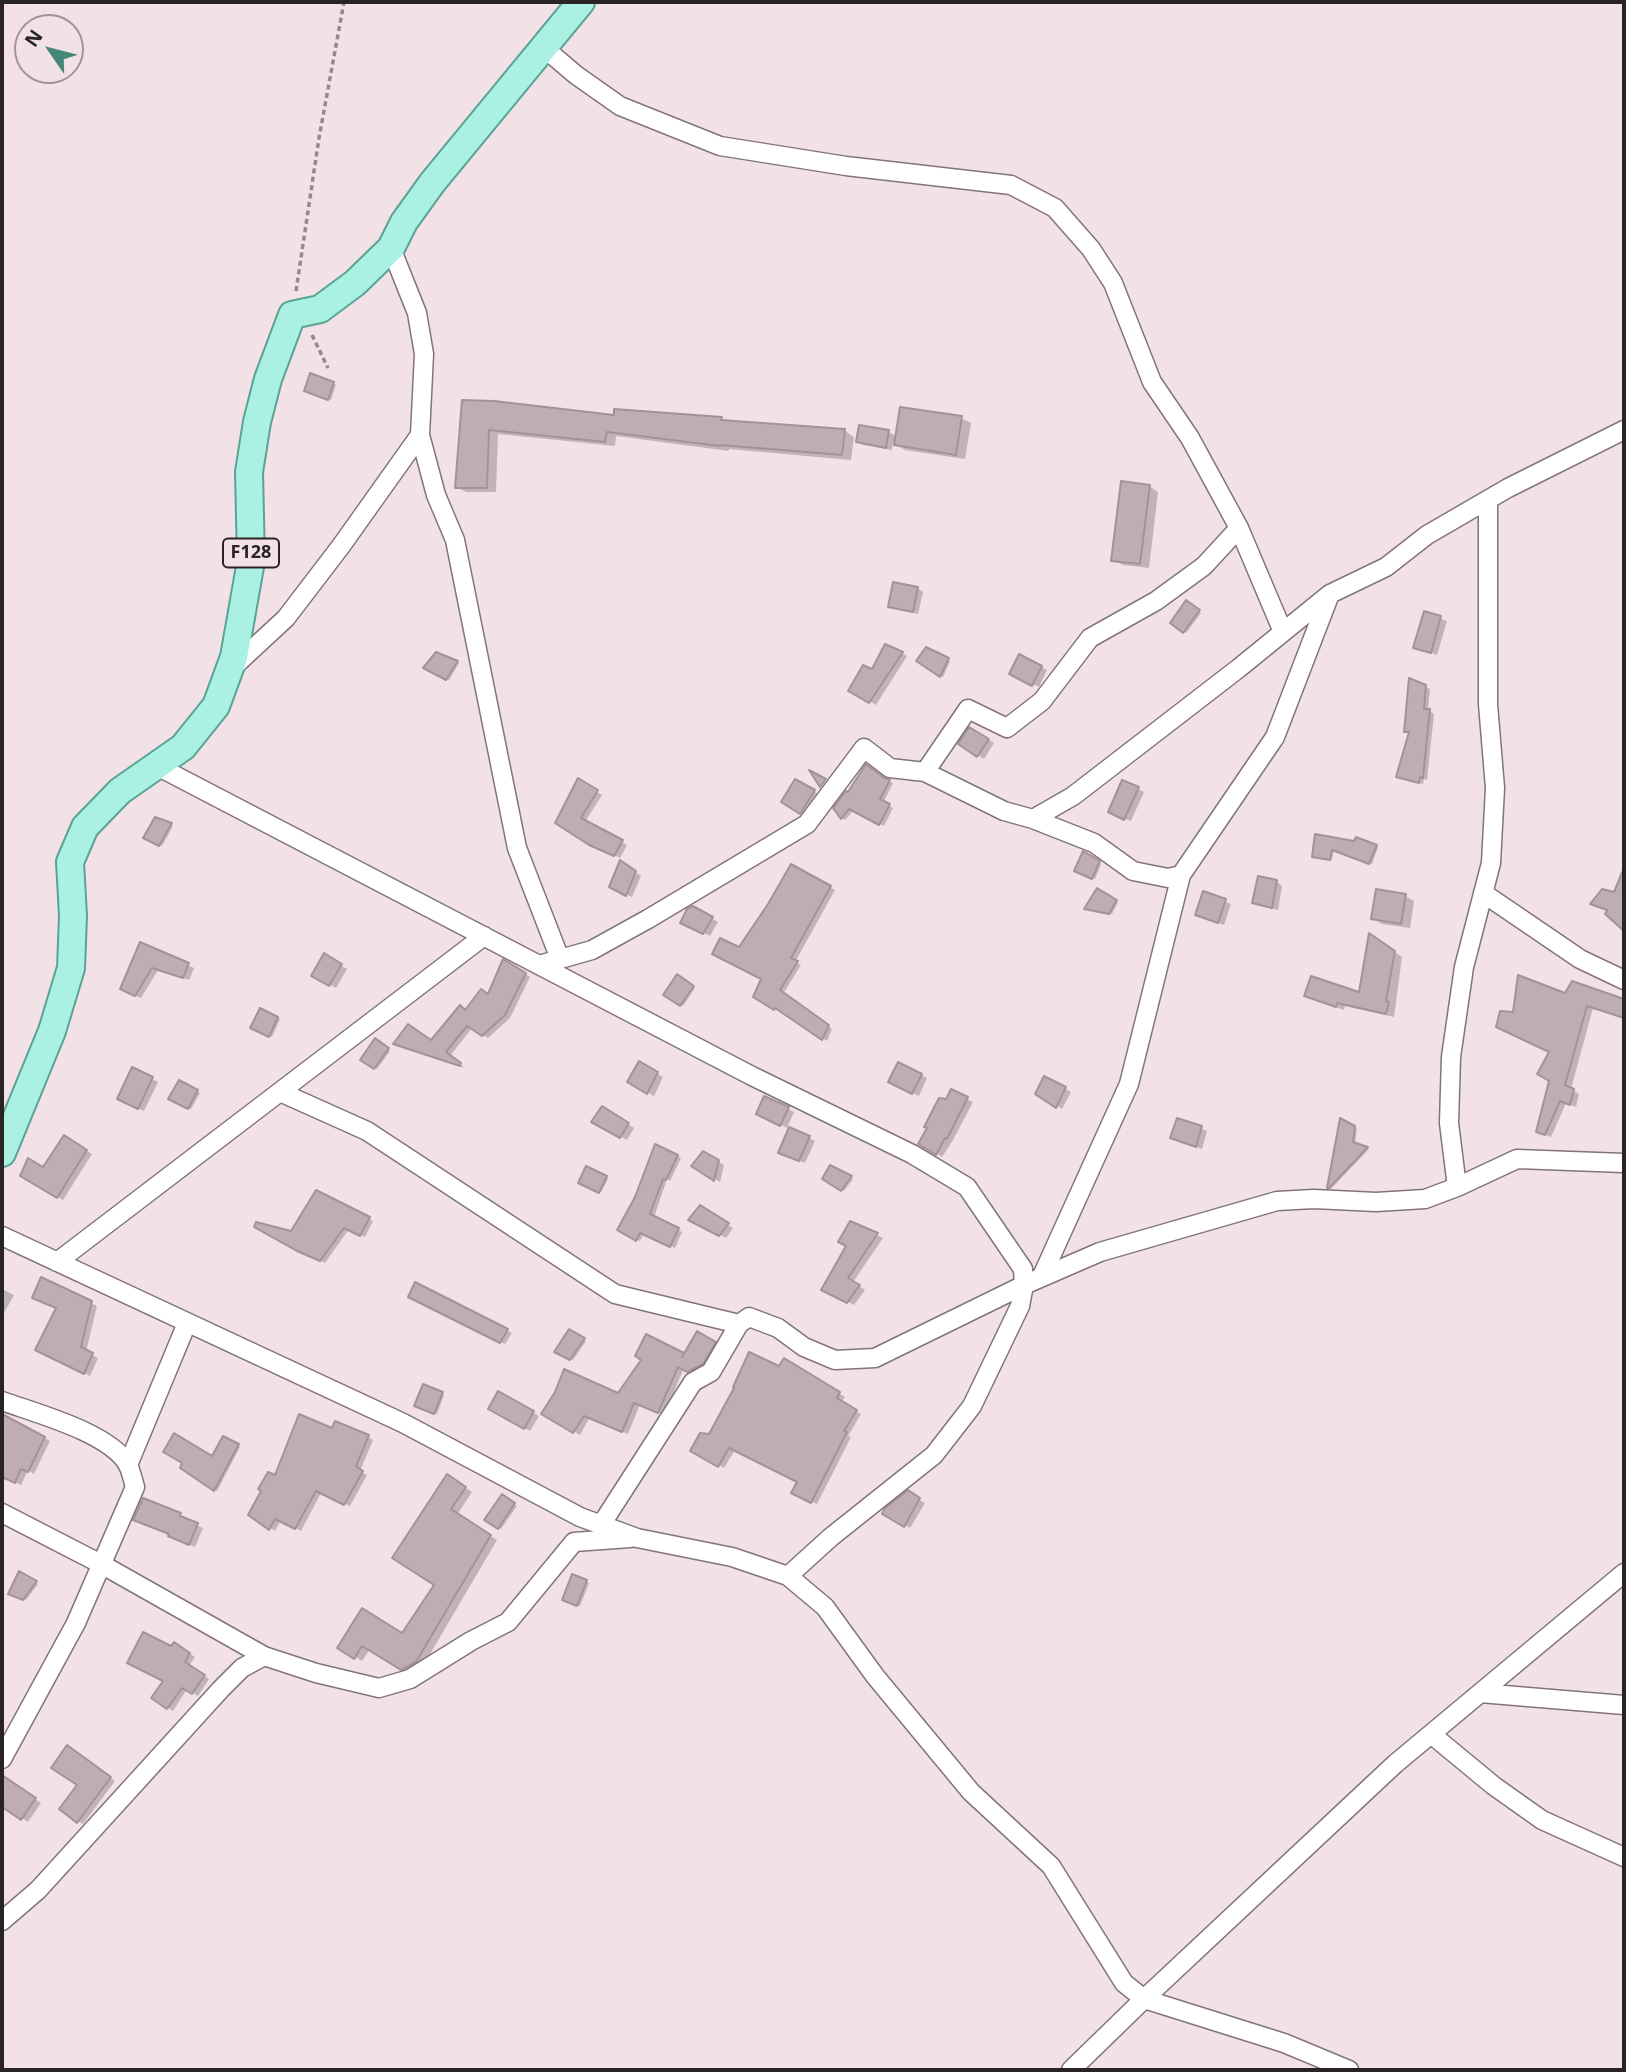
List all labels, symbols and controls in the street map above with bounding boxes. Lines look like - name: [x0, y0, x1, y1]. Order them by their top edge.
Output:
- north arrow: [14, 14, 84, 84]
- text: N: [18, 24, 49, 52]
- road number: F128: [223, 538, 279, 568]

